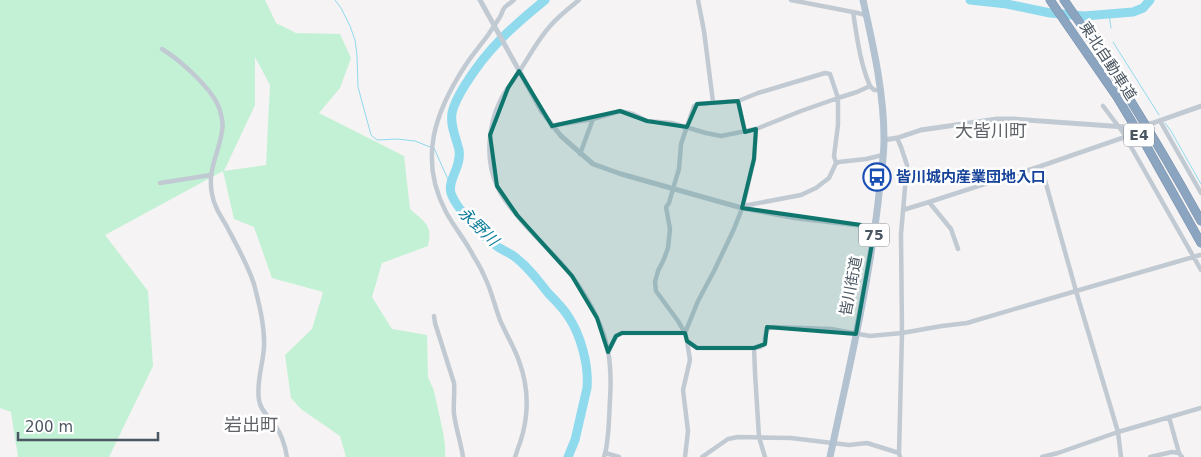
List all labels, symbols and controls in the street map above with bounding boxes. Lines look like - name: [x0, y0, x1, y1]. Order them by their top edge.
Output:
- street label: 東北自動車道: [1076, 18, 1140, 104]
- district label: 大皆川町: [955, 120, 1027, 141]
- road number: E4: [1124, 124, 1154, 146]
- bus stop icon: 皆川城内産業団地入口: [862, 162, 892, 192]
- place label: 皆川城内産業団地入口: [896, 168, 1046, 186]
- water label: 永野川: [455, 203, 504, 251]
- road number: 75: [859, 224, 889, 246]
- street label: 皆川街道: [836, 255, 866, 317]
- scale bar: [18, 410, 158, 442]
- district label: 岩出町: [224, 414, 278, 435]
- text: 200 m: [25, 418, 73, 436]

